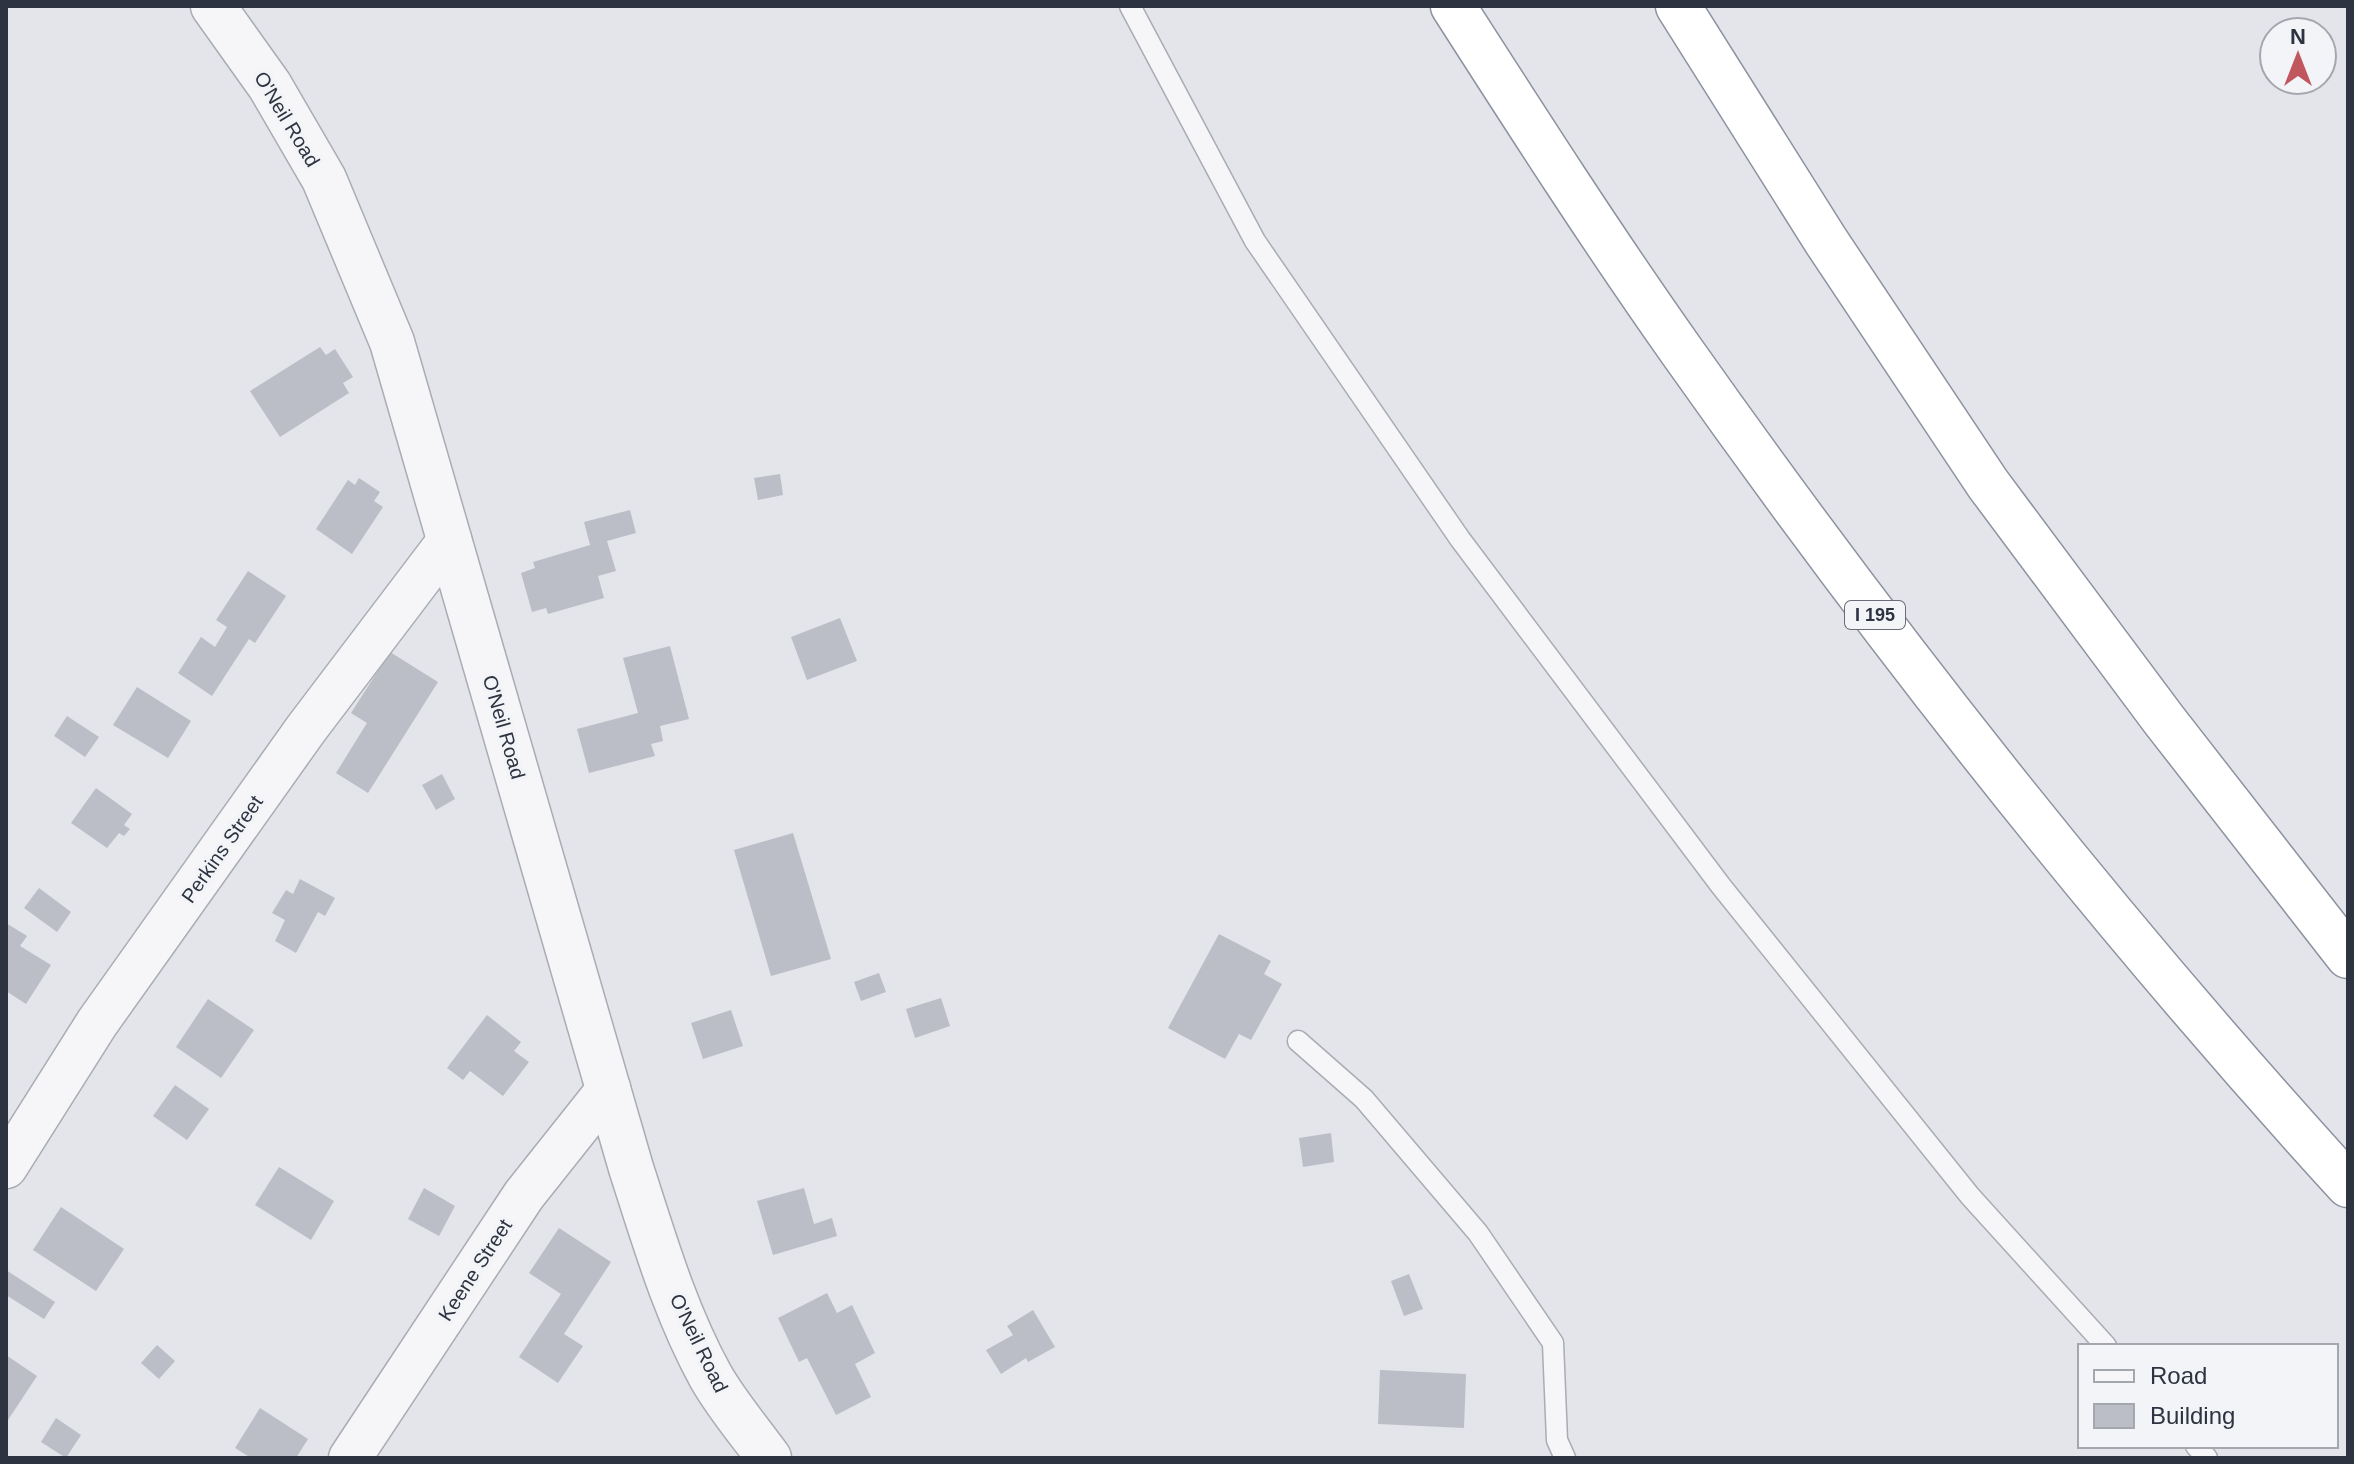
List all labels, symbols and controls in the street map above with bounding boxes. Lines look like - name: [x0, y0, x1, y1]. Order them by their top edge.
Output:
- north arrow: [2258, 16, 2338, 96]
- text: N: [2290, 24, 2306, 49]
- street label: O'Neil Road: [250, 67, 324, 171]
- road number: I 195: [1845, 601, 1905, 629]
- street label: O'Neil Road: [479, 672, 529, 782]
- street label: Perkins Street: [177, 791, 267, 907]
- street label: Keene Street: [434, 1215, 516, 1325]
- street label: O'Neil Road: [666, 1290, 732, 1396]
- legend: [2078, 1344, 2338, 1448]
- text: Road: [2150, 1362, 2207, 1389]
- text: Building: [2150, 1402, 2235, 1429]

